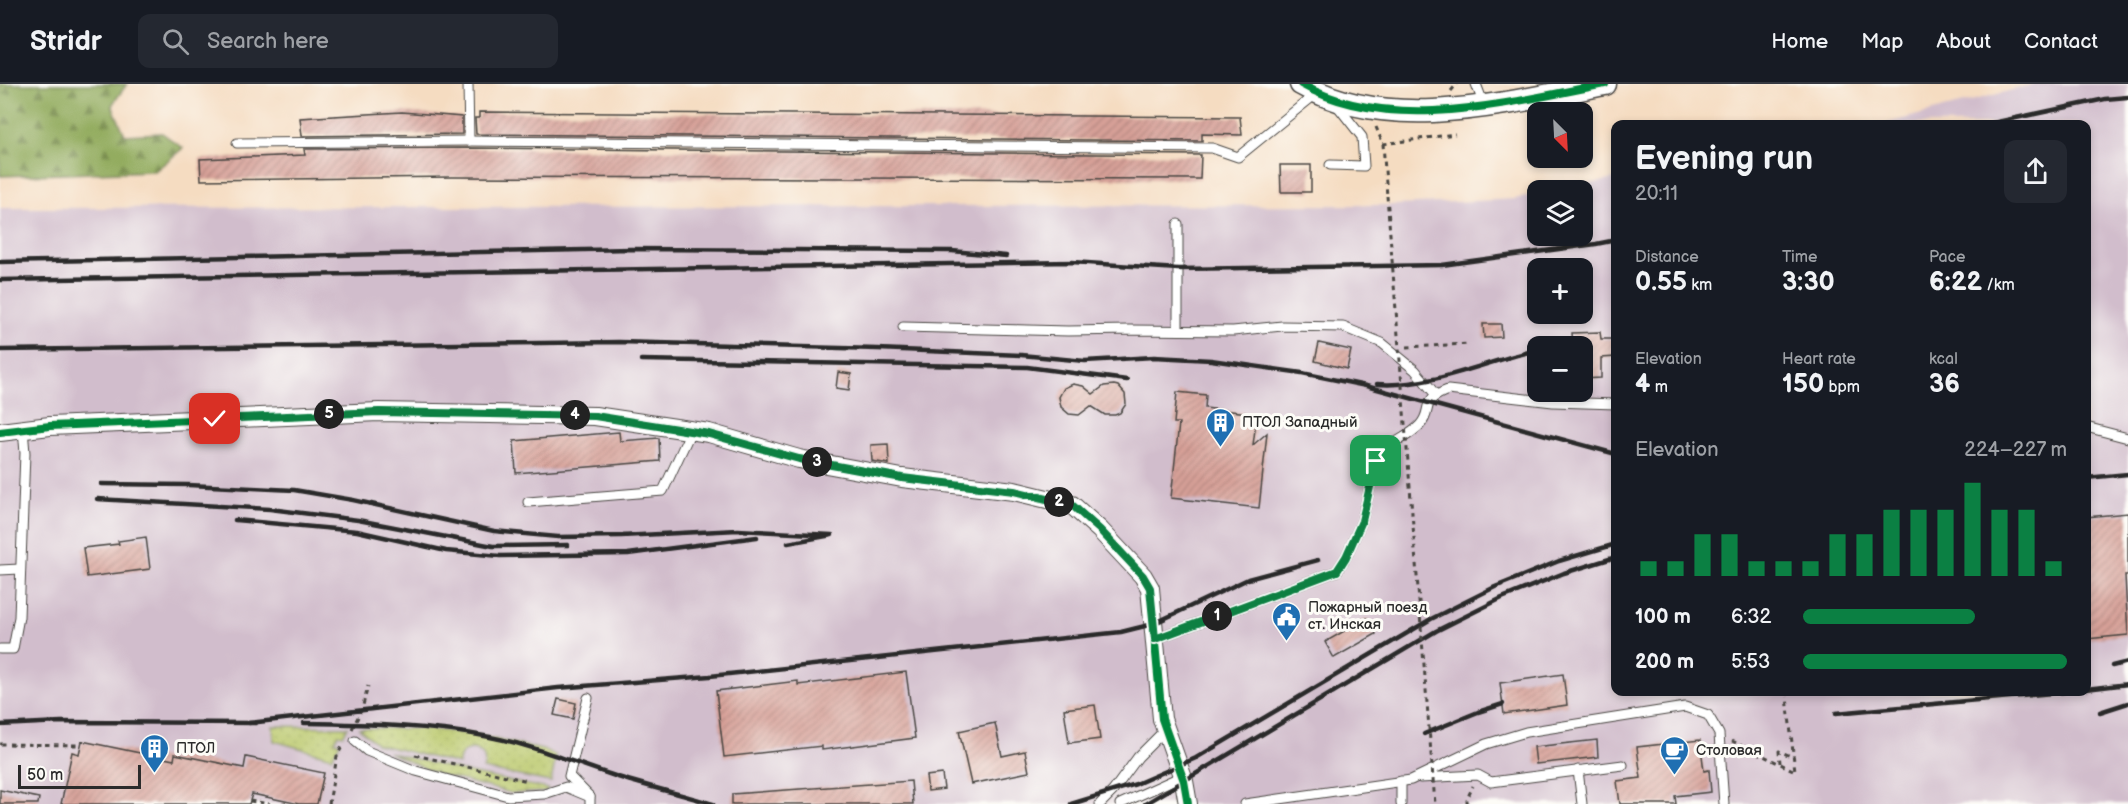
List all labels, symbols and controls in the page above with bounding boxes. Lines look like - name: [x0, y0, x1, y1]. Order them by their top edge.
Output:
- search box: [138, 14, 558, 68]
- text: Stridr: [30, 25, 102, 58]
- icon: search: [159, 25, 192, 58]
- text: Search here: [207, 28, 329, 55]
- text: Home: [1771, 29, 1828, 54]
- text: Map: [1861, 29, 1903, 54]
- text: About: [1936, 29, 1991, 54]
- text: Contact: [2024, 29, 2098, 54]
- north arrow: [1527, 102, 1593, 168]
- map controls: [1527, 102, 1593, 402]
- text: Evening run: [1635, 139, 1813, 179]
- button: share: [2004, 140, 2067, 203]
- button: layers: [1527, 180, 1593, 246]
- text: 20:11: [1635, 182, 1678, 206]
- text: Distance: [1635, 248, 1699, 267]
- text: Time: [1782, 248, 1817, 267]
- text: Pace: [1929, 248, 1965, 267]
- button: +: [1527, 258, 1593, 324]
- text: 0.55: [1635, 267, 1687, 298]
- text: 3:30: [1782, 267, 1835, 298]
- text: 6:22: [1929, 267, 1982, 298]
- text: km: [1687, 276, 1712, 295]
- text: /km: [1982, 276, 2015, 295]
- button: −: [1527, 336, 1593, 402]
- text: Elevation: [1635, 350, 1702, 369]
- text: Heart rate: [1782, 350, 1856, 369]
- text: kcal: [1929, 350, 1958, 369]
- text: 4: [1635, 369, 1650, 400]
- text: 150: [1782, 369, 1824, 400]
- text: 36: [1929, 369, 1960, 400]
- text: m: [1650, 378, 1668, 397]
- text: bpm: [1824, 378, 1860, 397]
- pin: [189, 393, 240, 444]
- pin: 5: [314, 399, 344, 429]
- pin: 4: [560, 400, 590, 430]
- icon: check: [198, 402, 231, 435]
- text: 5: [324, 404, 334, 423]
- text: 4: [570, 405, 580, 424]
- building icon: ПТОЛ Западный: [1205, 406, 1237, 448]
- place label: ПТОЛ Западный: [1242, 413, 1357, 432]
- pin: [1350, 435, 1401, 486]
- text: Elevation: [1635, 438, 1718, 462]
- text: 224–227 m: [1964, 438, 2067, 462]
- icon: arrive: [1359, 444, 1392, 477]
- pin: 3: [802, 447, 832, 477]
- text: 3: [812, 452, 822, 471]
- pin: 2: [1044, 487, 1074, 517]
- text: 2: [1054, 492, 1064, 511]
- place label: Пожарный поезд ст. Инская: [1308, 598, 1427, 634]
- public building icon: Пожарный поезд ст. Инская: [1271, 600, 1303, 642]
- pin: 1: [1202, 601, 1232, 631]
- text: 100 m: [1635, 605, 1691, 629]
- text: 6:32: [1731, 605, 1771, 629]
- text: 1: [1214, 606, 1220, 625]
- text: 200 m: [1635, 650, 1694, 674]
- text: 5:53: [1731, 650, 1770, 674]
- building icon: ПТОЛ: [139, 732, 171, 774]
- cafe icon: Столовая: [1659, 734, 1691, 776]
- place label: ПТОЛ: [176, 739, 215, 758]
- place label: Столовая: [1696, 741, 1762, 760]
- scale bar: [18, 762, 141, 790]
- text: 50 m: [27, 766, 63, 785]

